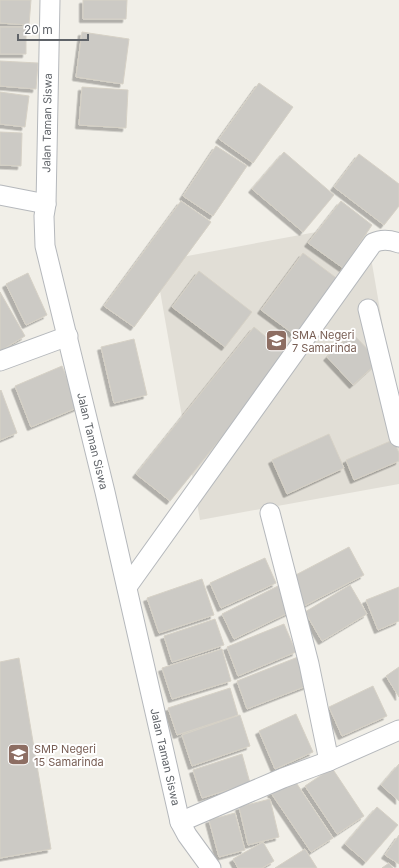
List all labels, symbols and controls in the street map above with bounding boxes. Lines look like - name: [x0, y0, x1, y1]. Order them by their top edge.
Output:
- scale bar: [18, 16, 88, 42]
- text: 20 m: [24, 22, 53, 37]
- street label: Jalan Taman Siswa: [39, 73, 55, 173]
- school or university icon: SMA Negeri 7 Samarinda: [264, 328, 290, 354]
- place label: SMA Negeri 7 Samarinda: [292, 328, 357, 355]
- street label: Jalan Taman Siswa: [74, 391, 111, 491]
- street label: Jalan Taman Siswa: [147, 707, 183, 807]
- school or university icon: SMP Negeri 15 Samarinda: [5, 742, 31, 768]
- place label: SMP Negeri 15 Samarinda: [34, 742, 104, 769]

